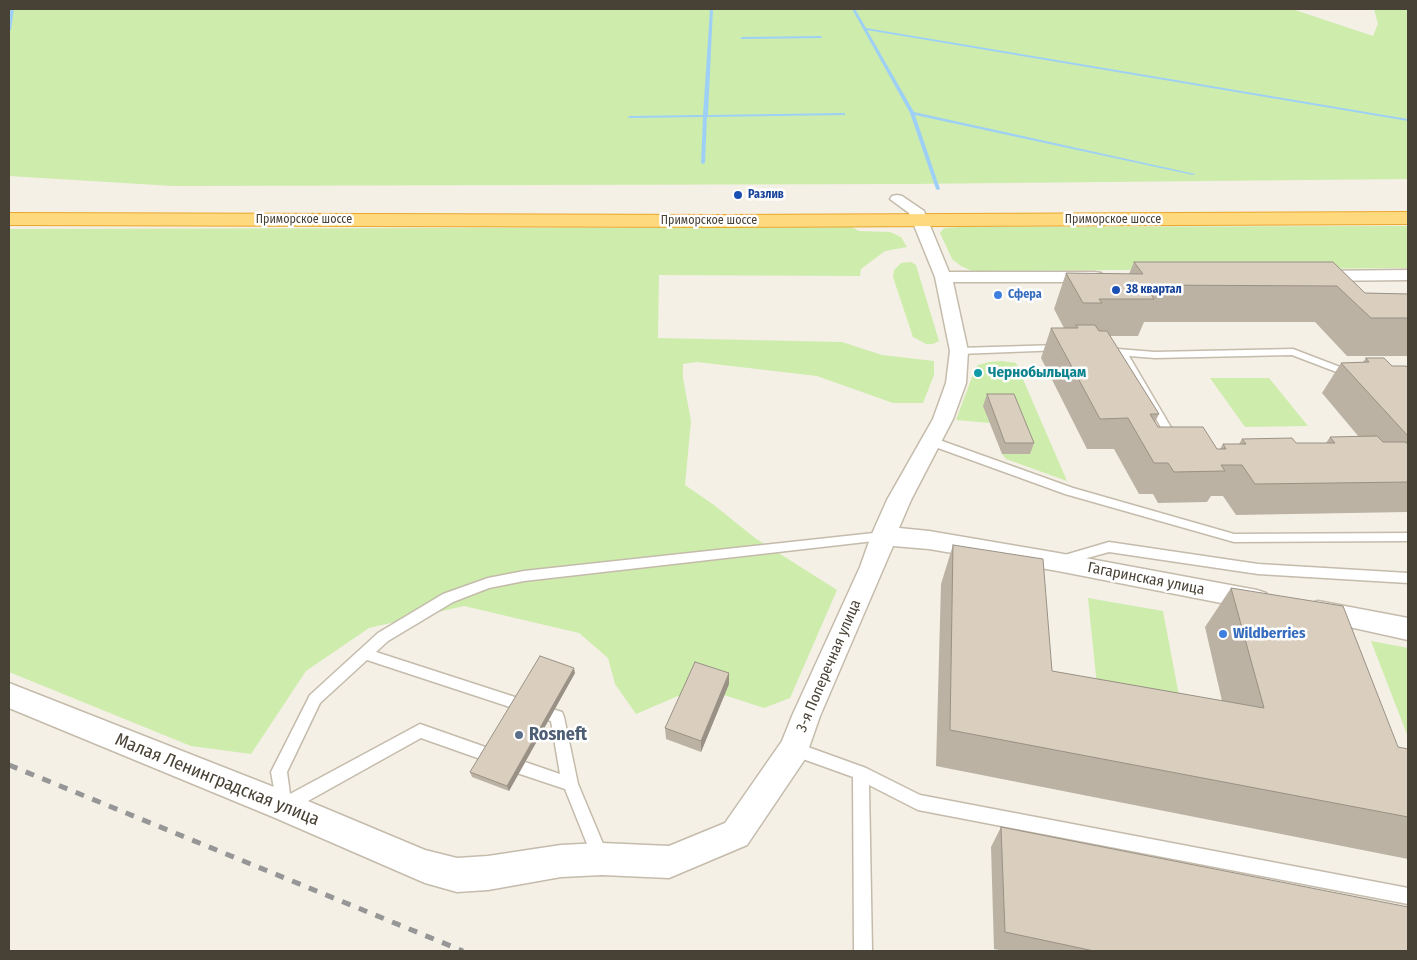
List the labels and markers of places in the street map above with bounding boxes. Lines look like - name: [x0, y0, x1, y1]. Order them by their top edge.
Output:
- place label: Разлив: [748, 188, 784, 202]
- marker: Разлив: [732, 189, 744, 201]
- place label: 38 квартал: [1126, 283, 1182, 297]
- marker: 38 квартал: [1110, 284, 1122, 296]
- place label: Сфера: [1008, 288, 1042, 302]
- marker: Сфера: [992, 289, 1004, 301]
- place label: Чернобыльцам: [988, 364, 1086, 382]
- marker: Чернобыльцам: [972, 367, 984, 379]
- place label: Wildberries: [1233, 625, 1305, 643]
- marker: Wildberries: [1217, 628, 1229, 640]
- place label: Rosneft: [529, 724, 587, 746]
- marker: Rosneft: [513, 729, 525, 741]

